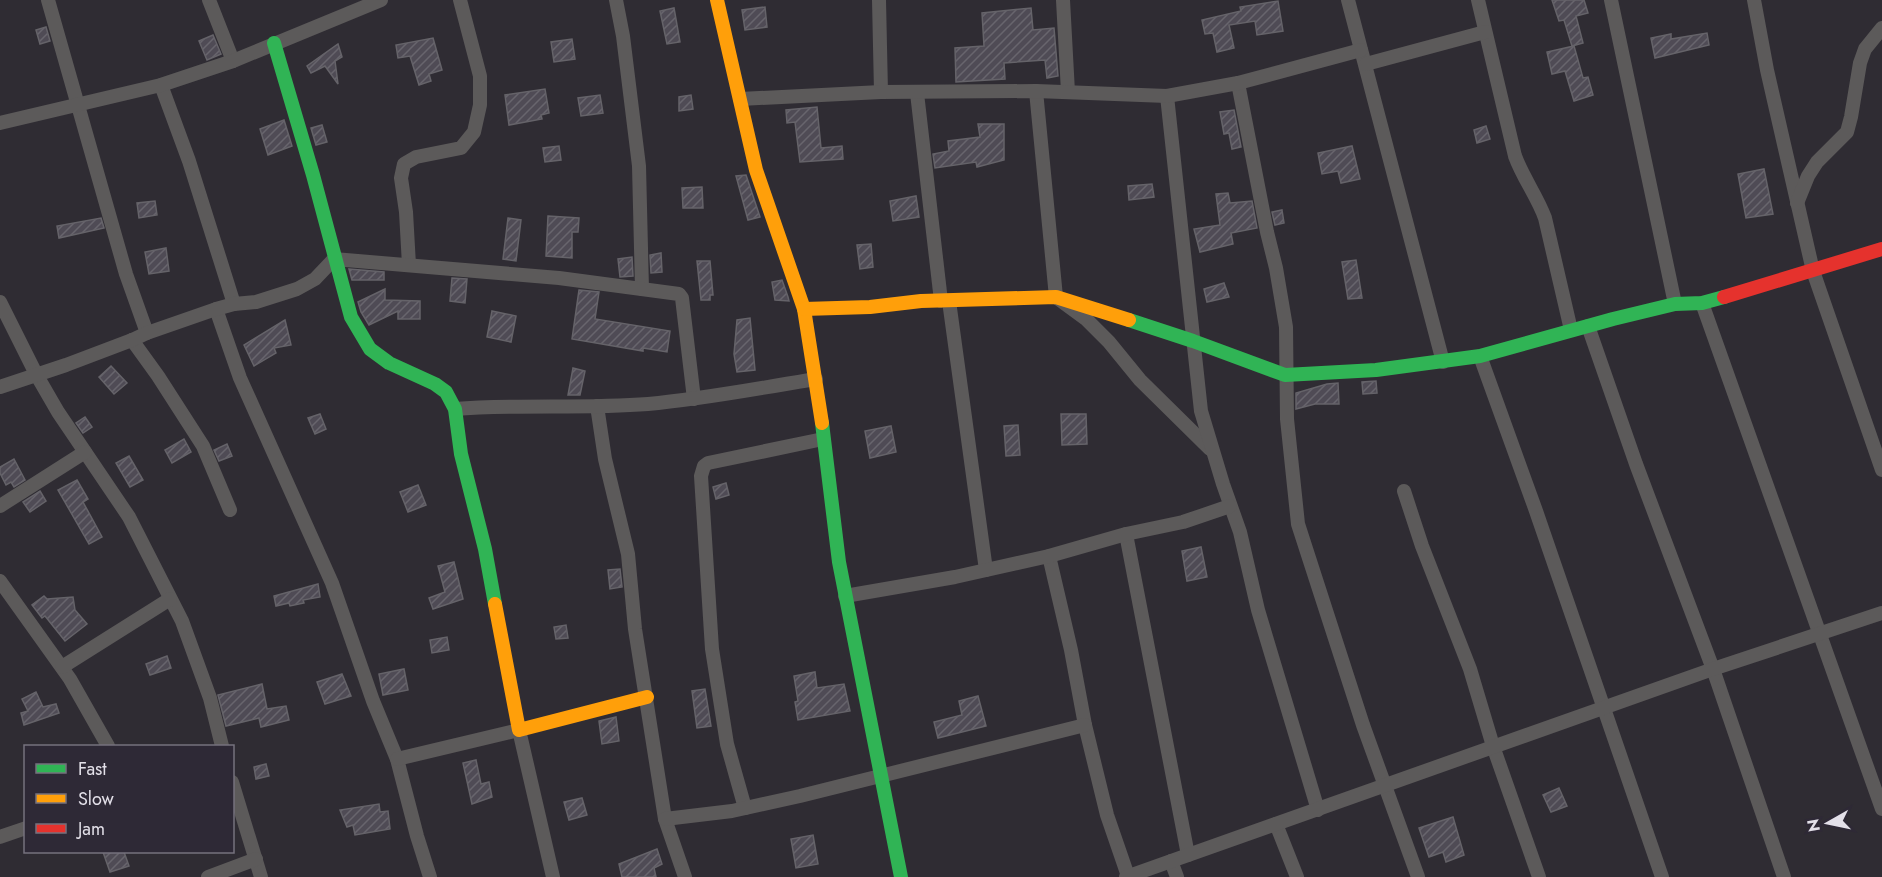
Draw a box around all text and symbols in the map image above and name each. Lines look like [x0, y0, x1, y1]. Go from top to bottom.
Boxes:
legend [24, 745, 234, 853]
text: Fast [78, 756, 107, 782]
text: Slow [78, 786, 115, 812]
north arrow [1798, 793, 1858, 853]
text: Jam [76, 816, 105, 842]
text: N [1801, 817, 1826, 833]

